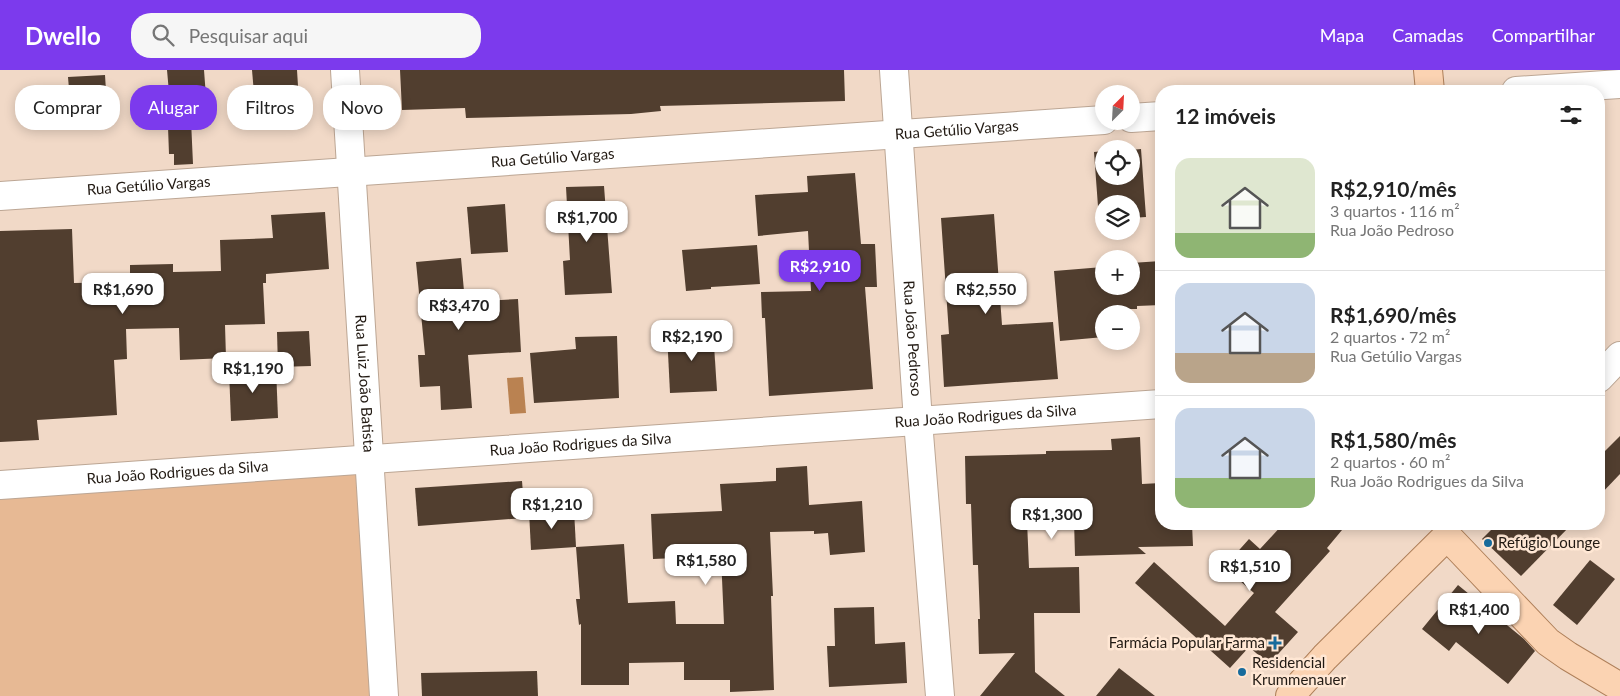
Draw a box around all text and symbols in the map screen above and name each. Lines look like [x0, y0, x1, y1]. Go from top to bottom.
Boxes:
search box [131, 13, 481, 58]
text: Dwello [25, 21, 101, 50]
icon: search [149, 21, 177, 49]
text: Pesquisar aqui [189, 24, 308, 47]
text: Mapa [1320, 24, 1364, 46]
text: Camadas [1392, 24, 1464, 46]
text: Compartilhar [1492, 24, 1595, 46]
chip: Comprar [15, 85, 120, 130]
chip: Alugar [130, 85, 217, 130]
chip: Filtros [227, 85, 313, 130]
chip: Novo [323, 85, 401, 130]
north arrow [1095, 85, 1140, 130]
map controls [1095, 85, 1140, 350]
icon: filters [1557, 101, 1585, 129]
text: 12 imóveis [1175, 103, 1276, 128]
street label: Rua Getúlio Vargas [894, 116, 1019, 142]
button: locate [1095, 140, 1140, 185]
street label: Rua Getúlio Vargas [490, 144, 615, 170]
street label: Rua Getúlio Vargas [86, 172, 211, 198]
text: R$2,910/mês [1330, 176, 1457, 201]
icon: home [1215, 178, 1275, 238]
button: layers [1095, 195, 1140, 240]
pin: R$1,700 [541, 200, 633, 243]
text: 3 quartos · 116 m² [1330, 201, 1460, 220]
text: R$1,700 [557, 207, 617, 226]
text: Rua João Pedroso [1330, 220, 1454, 239]
pin: R$2,910 [774, 250, 866, 292]
button: + [1095, 250, 1140, 295]
text: R$2,910 [790, 256, 850, 275]
pin: R$1,690 [77, 272, 169, 315]
pin: R$2,550 [940, 272, 1032, 315]
text: R$1,690 [93, 279, 153, 298]
text: R$2,550 [956, 279, 1016, 298]
street label: Rua João Pedroso [900, 280, 926, 397]
pin: R$3,470 [413, 288, 505, 331]
text: R$3,470 [429, 295, 489, 314]
text: R$1,690/mês [1330, 302, 1457, 327]
icon: home [1215, 303, 1275, 363]
button: − [1095, 305, 1140, 350]
street label: Rua Luiz João Batista [352, 314, 379, 453]
pin: R$2,190 [646, 320, 738, 362]
text: R$2,190 [662, 326, 722, 345]
text: 2 quartos · 72 m² [1330, 327, 1450, 346]
text: Rua Getúlio Vargas [1330, 346, 1462, 365]
pin: R$1,190 [207, 352, 299, 394]
text: R$1,190 [223, 358, 283, 377]
street label: Rua João Rodrigues da Silva [894, 400, 1077, 431]
text: R$1,580/mês [1330, 427, 1457, 452]
street label: Rua João Rodrigues da Silva [489, 428, 672, 459]
icon: home [1215, 428, 1275, 488]
text: 2 quartos · 60 m² [1330, 452, 1450, 471]
street label: Rua João Rodrigues da Silva [86, 456, 269, 487]
text: Rua João Rodrigues da Silva [1330, 471, 1524, 490]
pin: R$1,210 [506, 488, 598, 530]
text: R$1,210 [522, 494, 582, 513]
pin: R$1,300 [1006, 498, 1098, 540]
text: R$1,300 [1022, 504, 1082, 523]
place label: Refúgio Lounge [1498, 533, 1600, 551]
marker: Refúgio Lounge [1482, 537, 1494, 549]
pin: R$1,580 [660, 544, 752, 586]
text: R$1,580 [676, 550, 736, 569]
pin: R$1,510 [1204, 550, 1296, 592]
text: R$1,510 [1220, 556, 1280, 575]
pin: R$1,400 [1433, 592, 1525, 635]
text: R$1,400 [1449, 599, 1509, 618]
place label: Farmácia Popular Farma [1109, 633, 1265, 651]
marker: Farmácia Popular Farma [1269, 637, 1281, 649]
place label: Residencial Krummenauer [1252, 653, 1346, 688]
marker: Residencial Krummenauer [1236, 666, 1248, 678]

